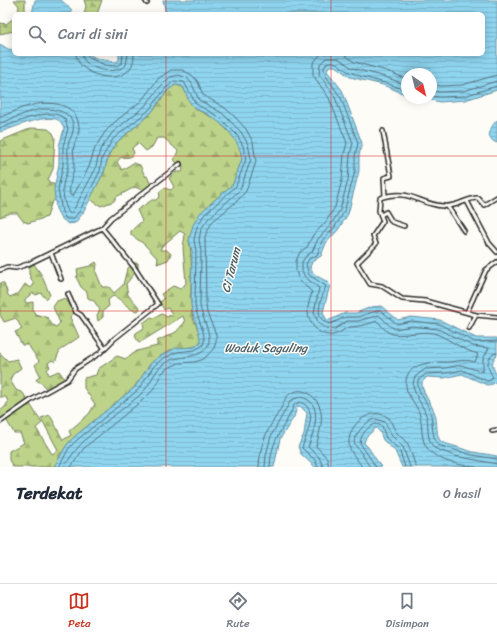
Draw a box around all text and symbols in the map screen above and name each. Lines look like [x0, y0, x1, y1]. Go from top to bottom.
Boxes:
search box [12, 12, 485, 56]
text: Cari di sini [58, 21, 128, 47]
icon: search [26, 23, 48, 45]
north arrow [401, 68, 437, 104]
water label: Ci Tarum [215, 244, 247, 295]
water label: Waduk Saguling [225, 337, 308, 359]
text: Terdekat [16, 478, 82, 508]
text: 0 hasil [443, 482, 481, 505]
tab: Peta [68, 590, 91, 633]
tab: Rute [227, 590, 250, 633]
tab: Disimpan [386, 590, 429, 633]

